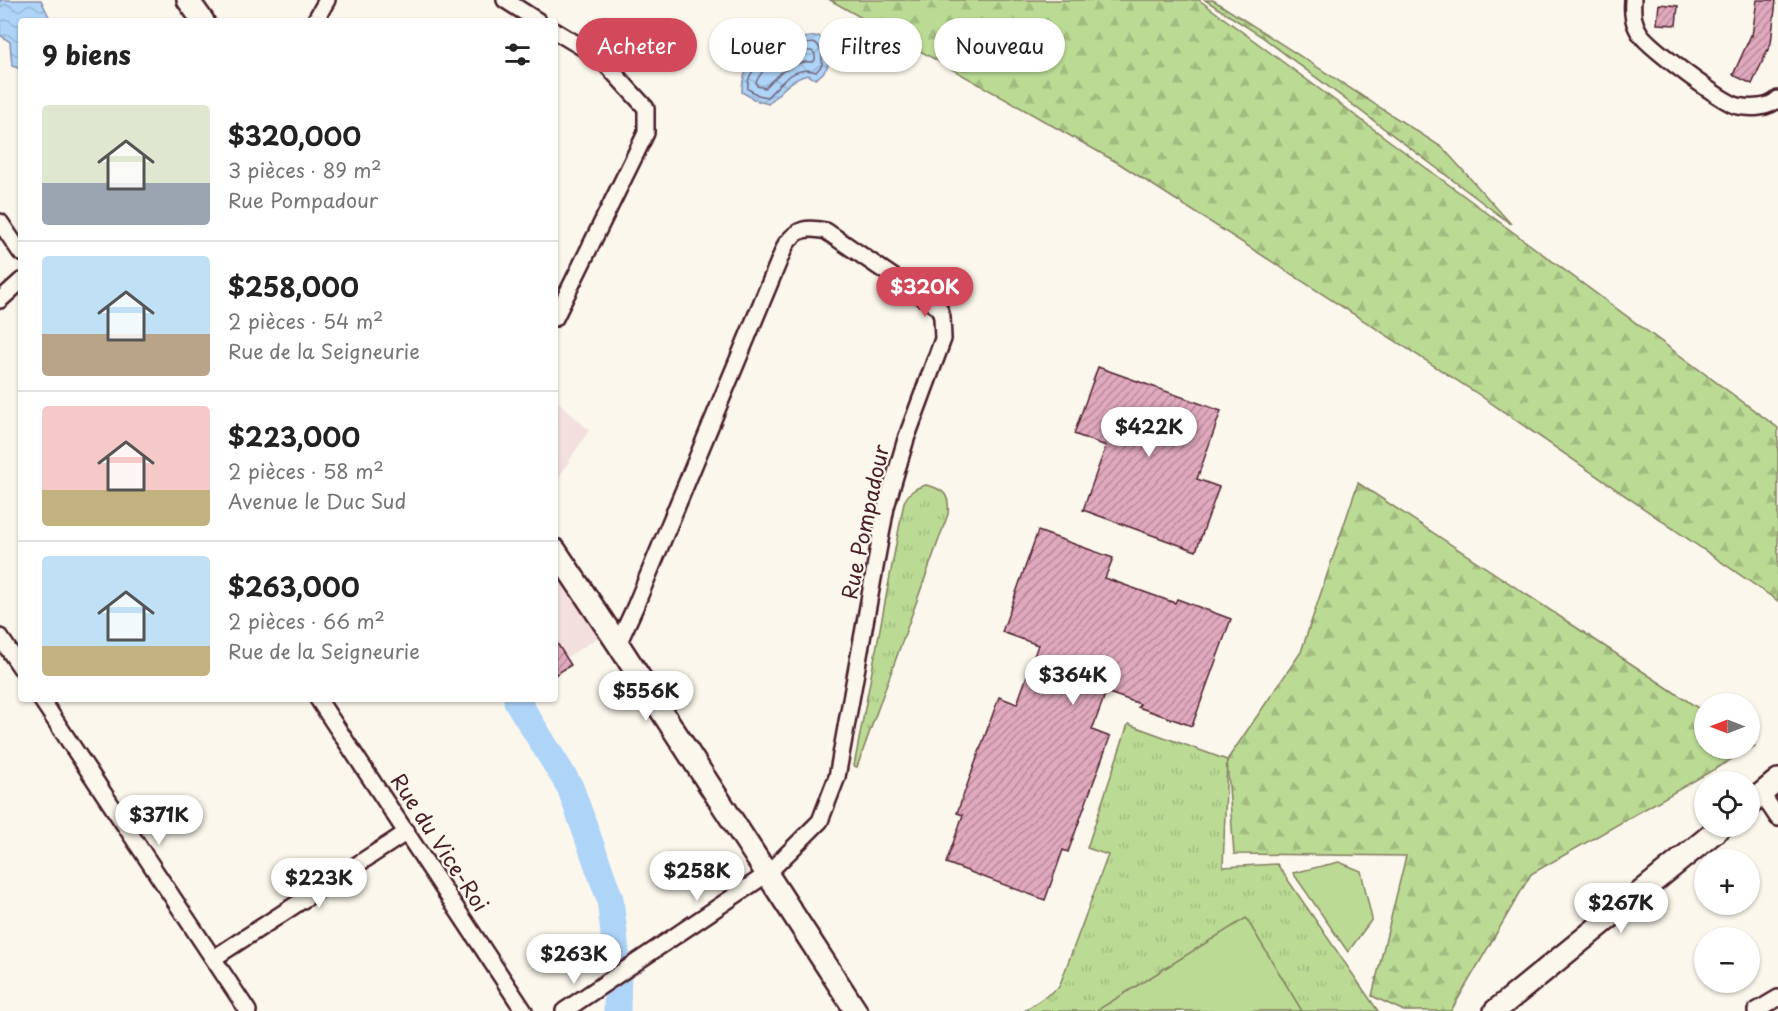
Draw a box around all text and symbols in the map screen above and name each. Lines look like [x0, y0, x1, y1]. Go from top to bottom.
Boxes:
chip: Acheter [576, 18, 697, 72]
chip: Louer [709, 18, 807, 72]
chip: Filtres [819, 18, 922, 72]
chip: Nouveau [934, 18, 1065, 72]
text: 9 biens [42, 35, 131, 74]
icon: filters [501, 38, 534, 71]
text: $320,000 [228, 116, 361, 155]
icon: home [90, 129, 162, 201]
text: 3 pièces · 89 m² [228, 155, 382, 185]
text: Rue Pompadour [228, 185, 378, 215]
text: $258,000 [228, 267, 359, 306]
pin: $320K [883, 267, 967, 318]
text: $320K [890, 271, 960, 301]
icon: home [90, 280, 162, 352]
text: 2 pièces · 54 m² [228, 306, 383, 336]
text: Rue de la Seigneurie [228, 336, 420, 366]
pin: $422K [1107, 407, 1191, 458]
text: $422K [1115, 411, 1183, 441]
text: $223,000 [228, 417, 360, 456]
icon: home [90, 430, 162, 502]
street label: Rue Pompadour [832, 441, 896, 602]
text: 2 pièces · 58 m² [228, 456, 384, 486]
text: Avenue le Duc Sud [228, 486, 406, 516]
text: $263,000 [228, 567, 360, 606]
icon: home [90, 580, 162, 652]
text: 2 pièces · 66 m² [228, 606, 385, 636]
text: Rue de la Seigneurie [228, 636, 420, 666]
pin: $364K [1031, 655, 1115, 706]
text: $364K [1039, 659, 1107, 689]
pin: $556K [604, 671, 688, 722]
text: $556K [613, 675, 679, 705]
north arrow [1694, 693, 1760, 759]
map controls [1694, 693, 1760, 993]
street label: Rue du Vice-Roi [384, 766, 497, 917]
button: locate [1694, 771, 1760, 837]
pin: $371K [117, 795, 201, 846]
text: $371K [129, 799, 189, 829]
button: + [1694, 849, 1760, 915]
pin: $258K [655, 851, 739, 902]
text: $258K [663, 855, 731, 885]
pin: $223K [277, 858, 361, 909]
text: $223K [285, 862, 353, 892]
pin: $267K [1579, 883, 1663, 934]
text: $267K [1588, 887, 1654, 917]
button: − [1694, 927, 1760, 993]
pin: $263K [532, 934, 616, 985]
text: $263K [540, 938, 608, 968]

